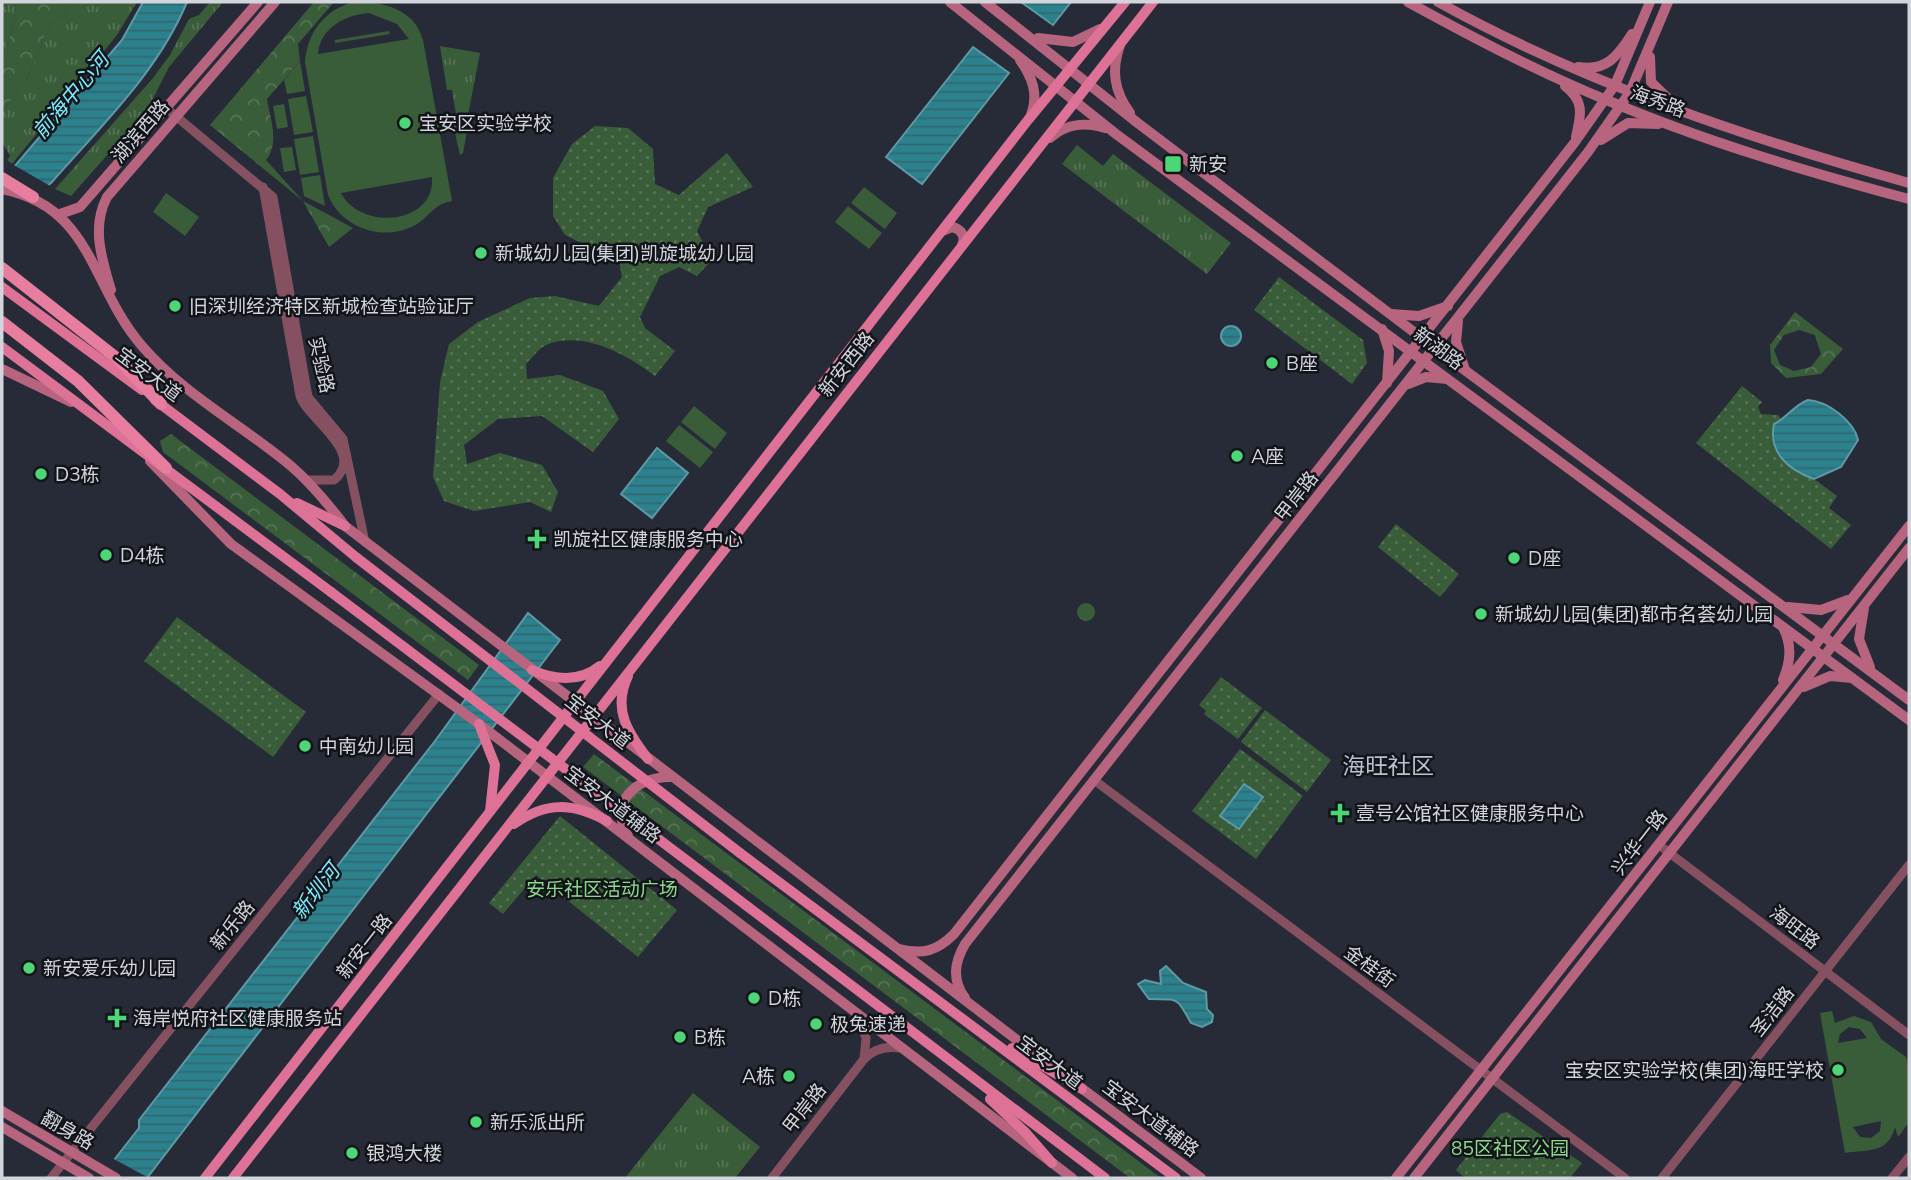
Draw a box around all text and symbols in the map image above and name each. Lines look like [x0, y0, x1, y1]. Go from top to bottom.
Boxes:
water label: 前海中心河 [26, 43, 116, 144]
street label: 海秀路 [1627, 80, 1689, 122]
street label: 湖滨西路 [106, 94, 174, 168]
place label: 宝安区实验学校 [419, 111, 552, 135]
marker: 宝安区实验学校 [397, 115, 413, 131]
place label: 新安 [1189, 152, 1227, 176]
marker: 新安 [1163, 154, 1183, 174]
place label: 新城幼儿园(集团)凯旋城幼儿园 [495, 241, 754, 265]
marker: 新城幼儿园(集团)凯旋城幼儿园 [473, 245, 489, 261]
place label: 旧深圳经济特区新城检查站验证厅 [189, 294, 474, 318]
marker: 旧深圳经济特区新城检查站验证厅 [167, 298, 183, 314]
street label: 新湖路 [1409, 321, 1469, 375]
street label: 新安西路 [813, 327, 879, 401]
street label: 实验路 [304, 335, 340, 395]
street label: 宝安大道 [111, 342, 187, 406]
place label: B座 [1286, 351, 1318, 375]
marker: B座 [1264, 355, 1280, 371]
place label: A座 [1251, 444, 1284, 468]
marker: A座 [1229, 448, 1245, 464]
place label: D3栋 [55, 462, 100, 486]
marker: D3栋 [33, 466, 49, 482]
street label: 甲岸路 [1269, 466, 1323, 526]
place label: 凯旋社区健康服务中心 [553, 527, 743, 551]
marker: 凯旋社区健康服务中心 [527, 529, 547, 549]
place label: D4栋 [120, 543, 165, 567]
place label: D座 [1528, 546, 1561, 570]
marker: D4栋 [98, 547, 114, 563]
marker: D座 [1506, 550, 1522, 566]
place label: 新城幼儿园(集团)都市名荟幼儿园 [1495, 602, 1773, 626]
marker: 新城幼儿园(集团)都市名荟幼儿园 [1473, 606, 1489, 622]
street label: 宝安大道 [561, 688, 635, 754]
place label: 中南幼儿园 [319, 734, 414, 758]
marker: 中南幼儿园 [297, 738, 313, 754]
district label: 海旺社区 [1342, 751, 1434, 780]
street label: 宝安大道辅路 [560, 760, 666, 848]
place label: 壹号公馆社区健康服务中心 [1356, 801, 1584, 825]
marker: 壹号公馆社区健康服务中心 [1330, 803, 1350, 823]
street label: 兴华一路 [1606, 805, 1672, 879]
water label: 新圳河 [285, 855, 347, 924]
park label: 安乐社区活动广场 [526, 877, 678, 901]
street label: 新乐路 [205, 895, 259, 955]
street label: 海旺路 [1765, 900, 1825, 954]
street label: 新安一路 [331, 909, 397, 983]
street label: 金桂街 [1340, 940, 1400, 992]
place label: 新安爱乐幼儿园 [43, 956, 176, 980]
marker: 新安爱乐幼儿园 [21, 960, 37, 976]
street label: 圣洁路 [1745, 981, 1799, 1041]
place label: D栋 [768, 986, 801, 1010]
marker: D栋 [746, 990, 762, 1006]
place label: 海岸悦府社区健康服务站 [133, 1006, 342, 1030]
marker: 海岸悦府社区健康服务站 [107, 1008, 127, 1028]
place label: 极兔速递 [830, 1012, 906, 1036]
marker: 极兔速递 [808, 1016, 824, 1032]
place label: B栋 [694, 1025, 726, 1049]
marker: B栋 [672, 1029, 688, 1045]
street label: 宝安大道 [1012, 1030, 1088, 1094]
place label: 宝安区实验学校(集团)海旺学校 [1565, 1058, 1824, 1082]
marker: 宝安区实验学校(集团)海旺学校 [1830, 1062, 1846, 1078]
place label: A栋 [742, 1064, 775, 1088]
marker: A栋 [781, 1068, 797, 1084]
street label: 宝安大道辅路 [1098, 1074, 1204, 1162]
street label: 甲岸路 [777, 1078, 831, 1138]
street label: 翻身路 [37, 1105, 99, 1155]
place label: 新乐派出所 [490, 1110, 585, 1134]
marker: 新乐派出所 [468, 1114, 484, 1130]
park label: 85区社区公园 [1451, 1136, 1569, 1160]
place label: 银鸿大楼 [366, 1141, 442, 1165]
marker: 银鸿大楼 [344, 1145, 360, 1161]

